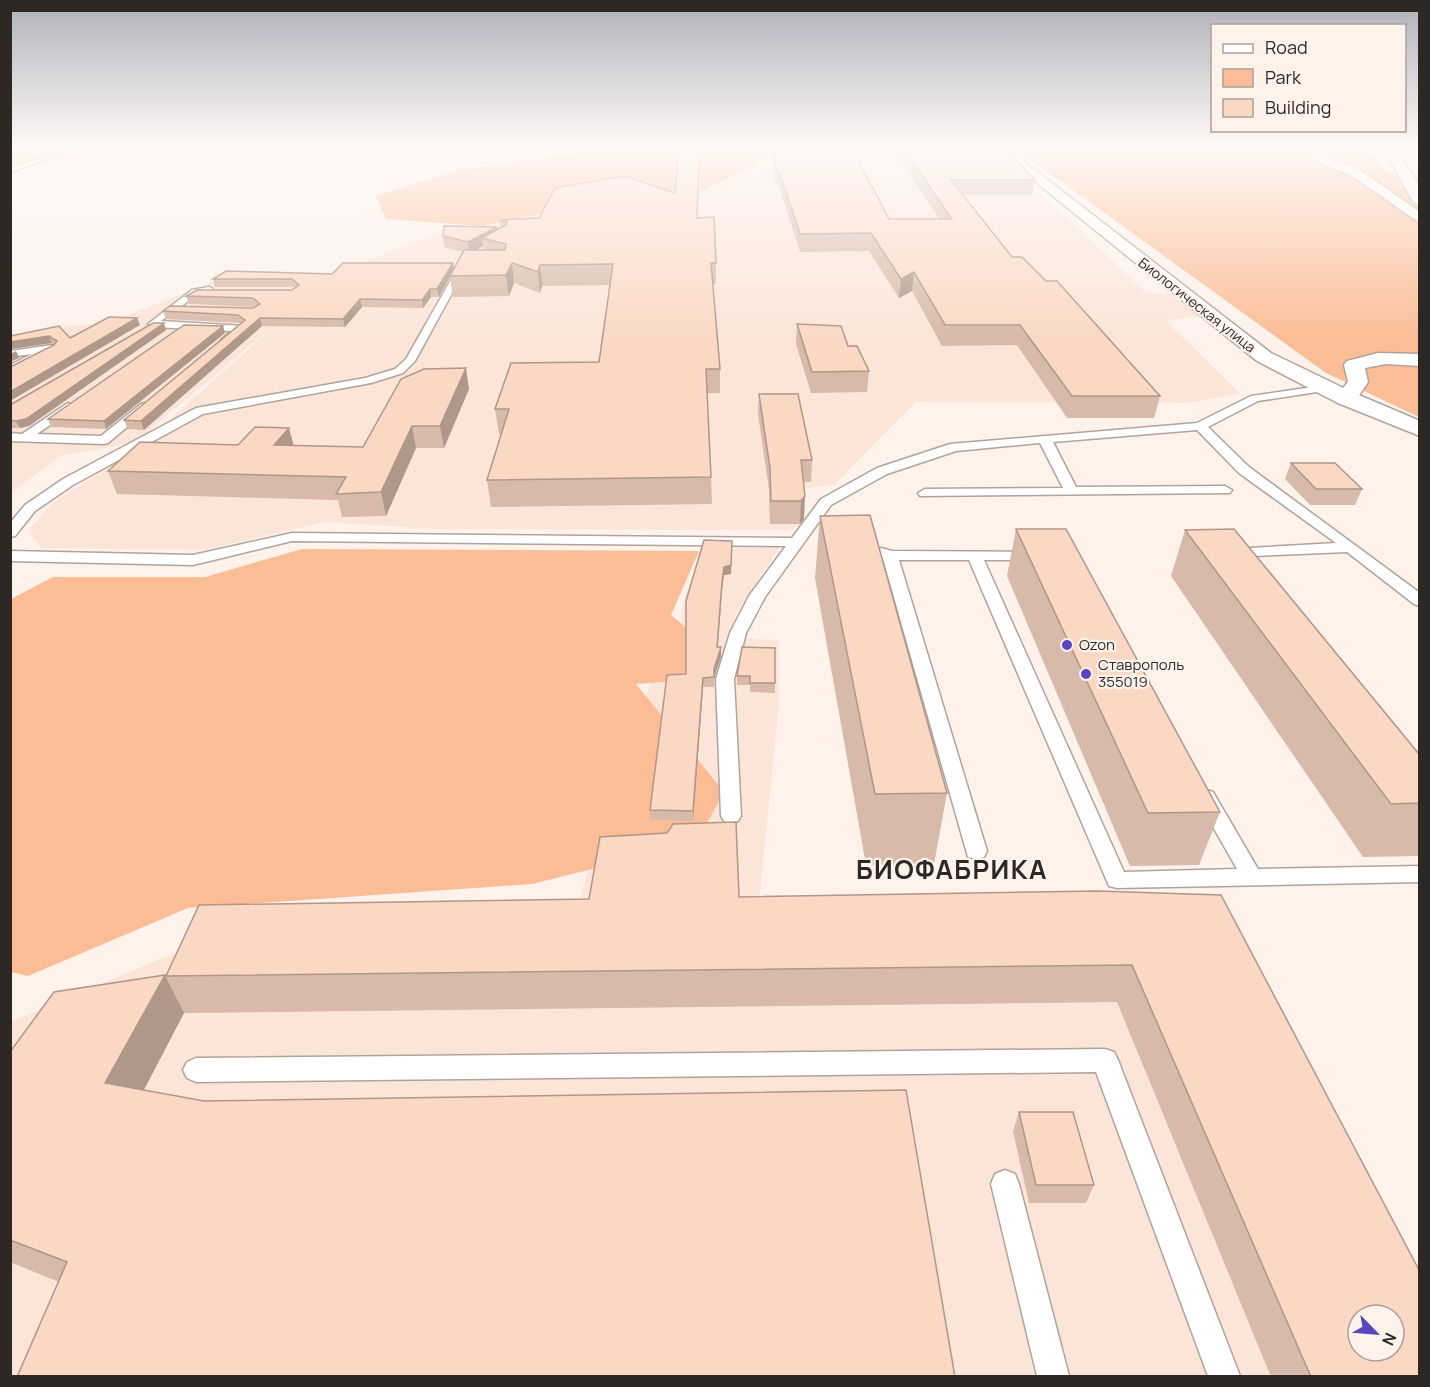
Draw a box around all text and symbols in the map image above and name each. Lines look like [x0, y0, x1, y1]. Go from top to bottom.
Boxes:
legend [1211, 24, 1406, 132]
text: Road [1265, 35, 1308, 59]
text: Park [1265, 65, 1302, 89]
text: Building [1265, 95, 1331, 119]
street label: Биологическая улица [1135, 253, 1260, 356]
place label: Ozon [1079, 634, 1115, 655]
marker: Ozon [1060, 638, 1074, 652]
place label: Ставрополь 355019 [1098, 654, 1184, 692]
marker: Ставрополь 355019 [1079, 667, 1093, 681]
district label: БИОФАБРИКА [856, 851, 1048, 887]
north arrow [1346, 1303, 1406, 1363]
text: N [1377, 1329, 1402, 1349]

